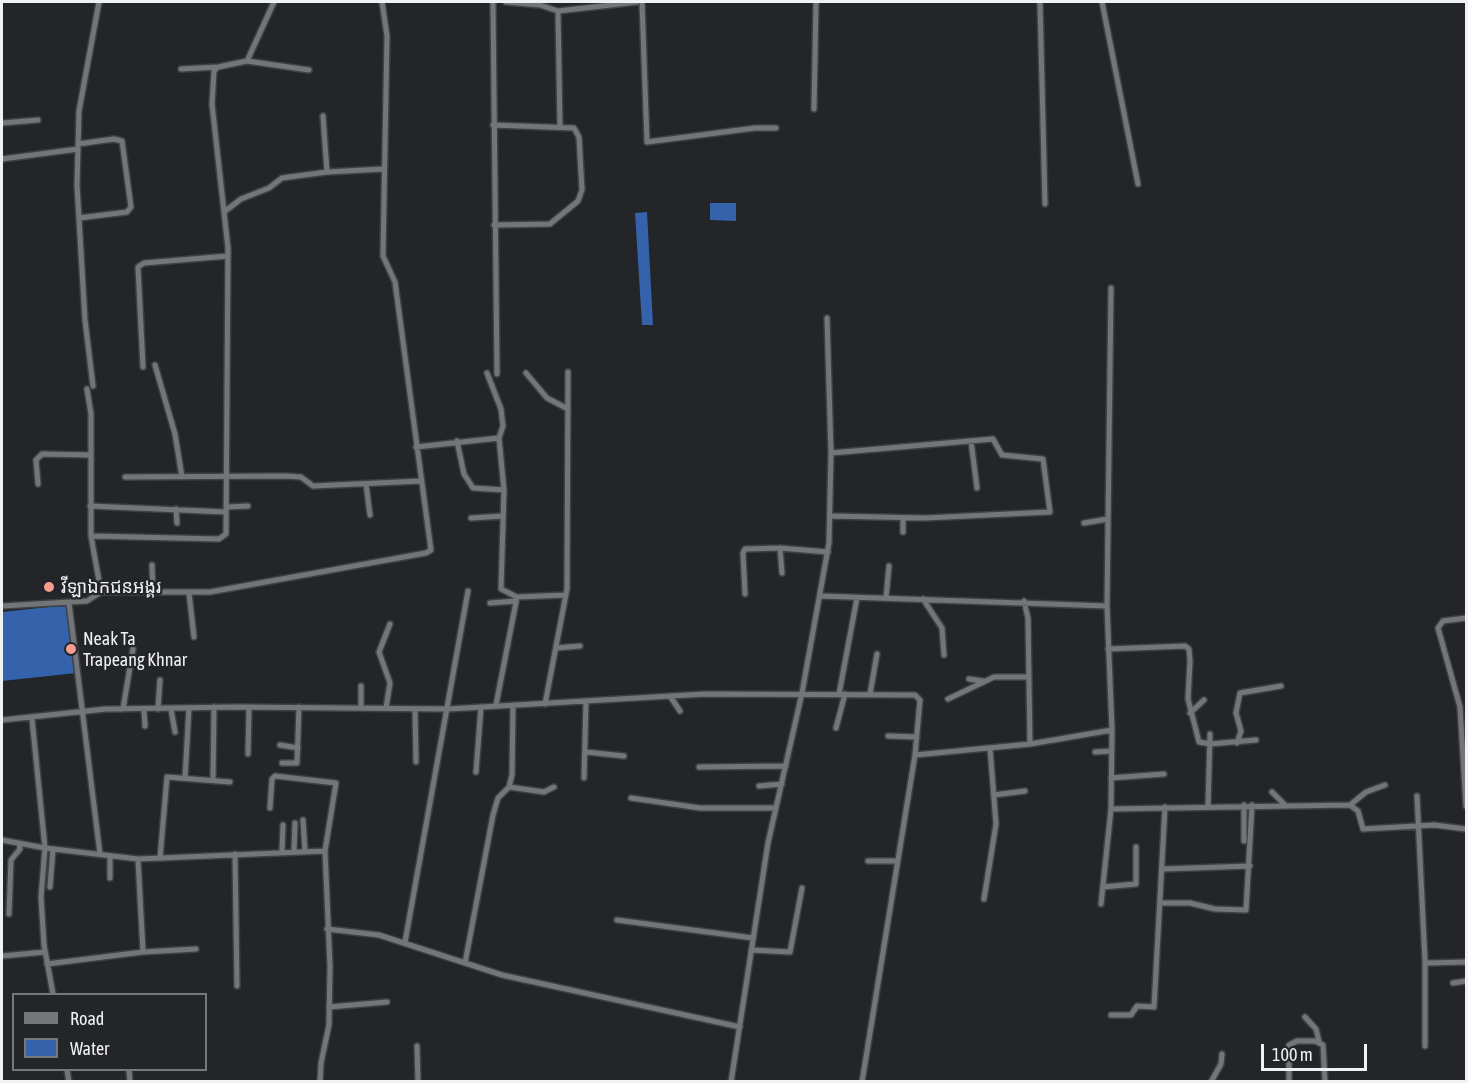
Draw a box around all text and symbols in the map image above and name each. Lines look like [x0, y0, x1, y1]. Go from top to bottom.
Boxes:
place label: វីឡាឯកជនអង្គរ [61, 576, 161, 598]
marker: វីឡាឯកជនអង្គរ [42, 580, 56, 594]
place label: Neak Ta Trapeang Khnar [83, 628, 187, 670]
marker: Neak Ta Trapeang Khnar [64, 642, 78, 656]
legend [12, 993, 207, 1071]
text: Road [70, 1008, 104, 1029]
scale bar [1264, 1032, 1370, 1070]
text: Water [70, 1038, 109, 1059]
text: 100 m [1272, 1044, 1313, 1065]

